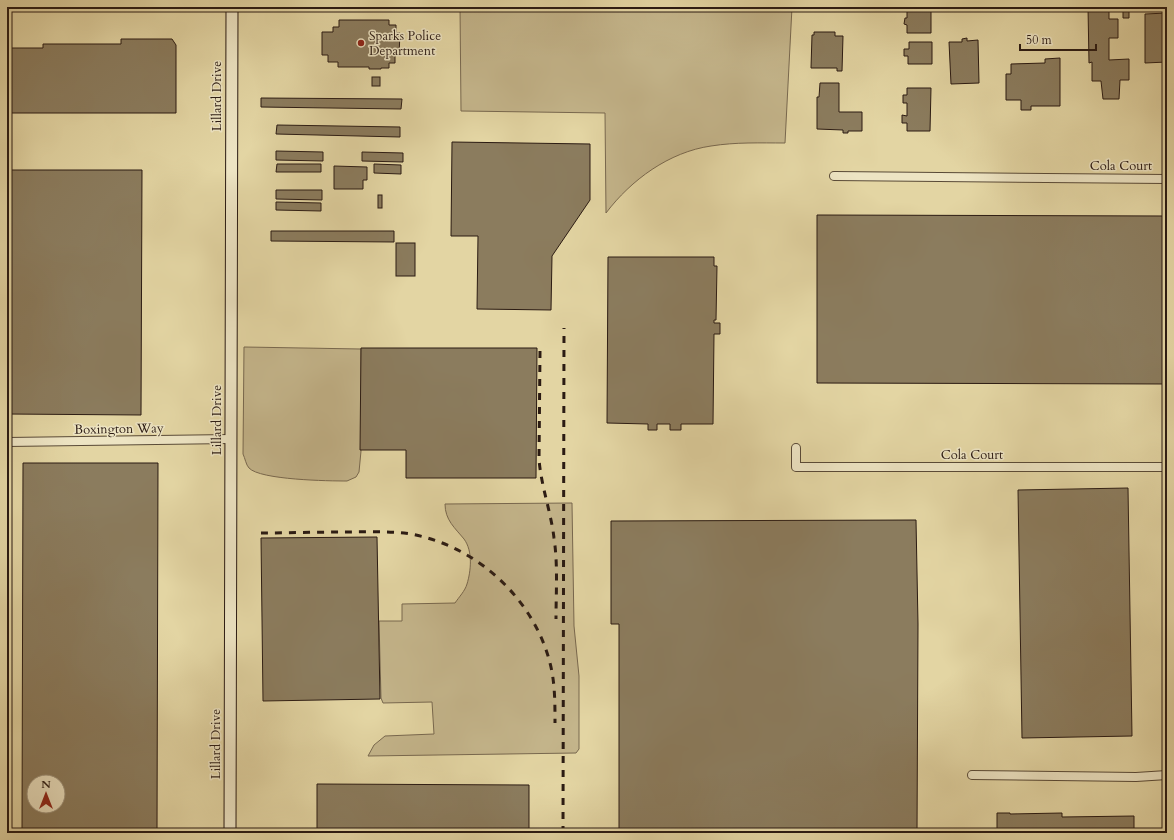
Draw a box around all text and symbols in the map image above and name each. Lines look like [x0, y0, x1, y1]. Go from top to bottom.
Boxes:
scale bar [1020, 26, 1096, 52]
place label: Sparks Police Department [369, 27, 441, 60]
text: 50 m [1026, 32, 1053, 48]
marker: Sparks Police Department [356, 38, 366, 48]
street label: Lillard Drive [208, 61, 226, 131]
street label: Cola Court [1090, 157, 1152, 175]
street label: Lillard Drive [208, 385, 226, 455]
street label: Boxington Way [74, 419, 164, 439]
street label: Cola Court [941, 446, 1003, 464]
street label: Lillard Drive [207, 709, 225, 779]
north arrow [26, 774, 66, 814]
text: N [41, 777, 51, 792]

